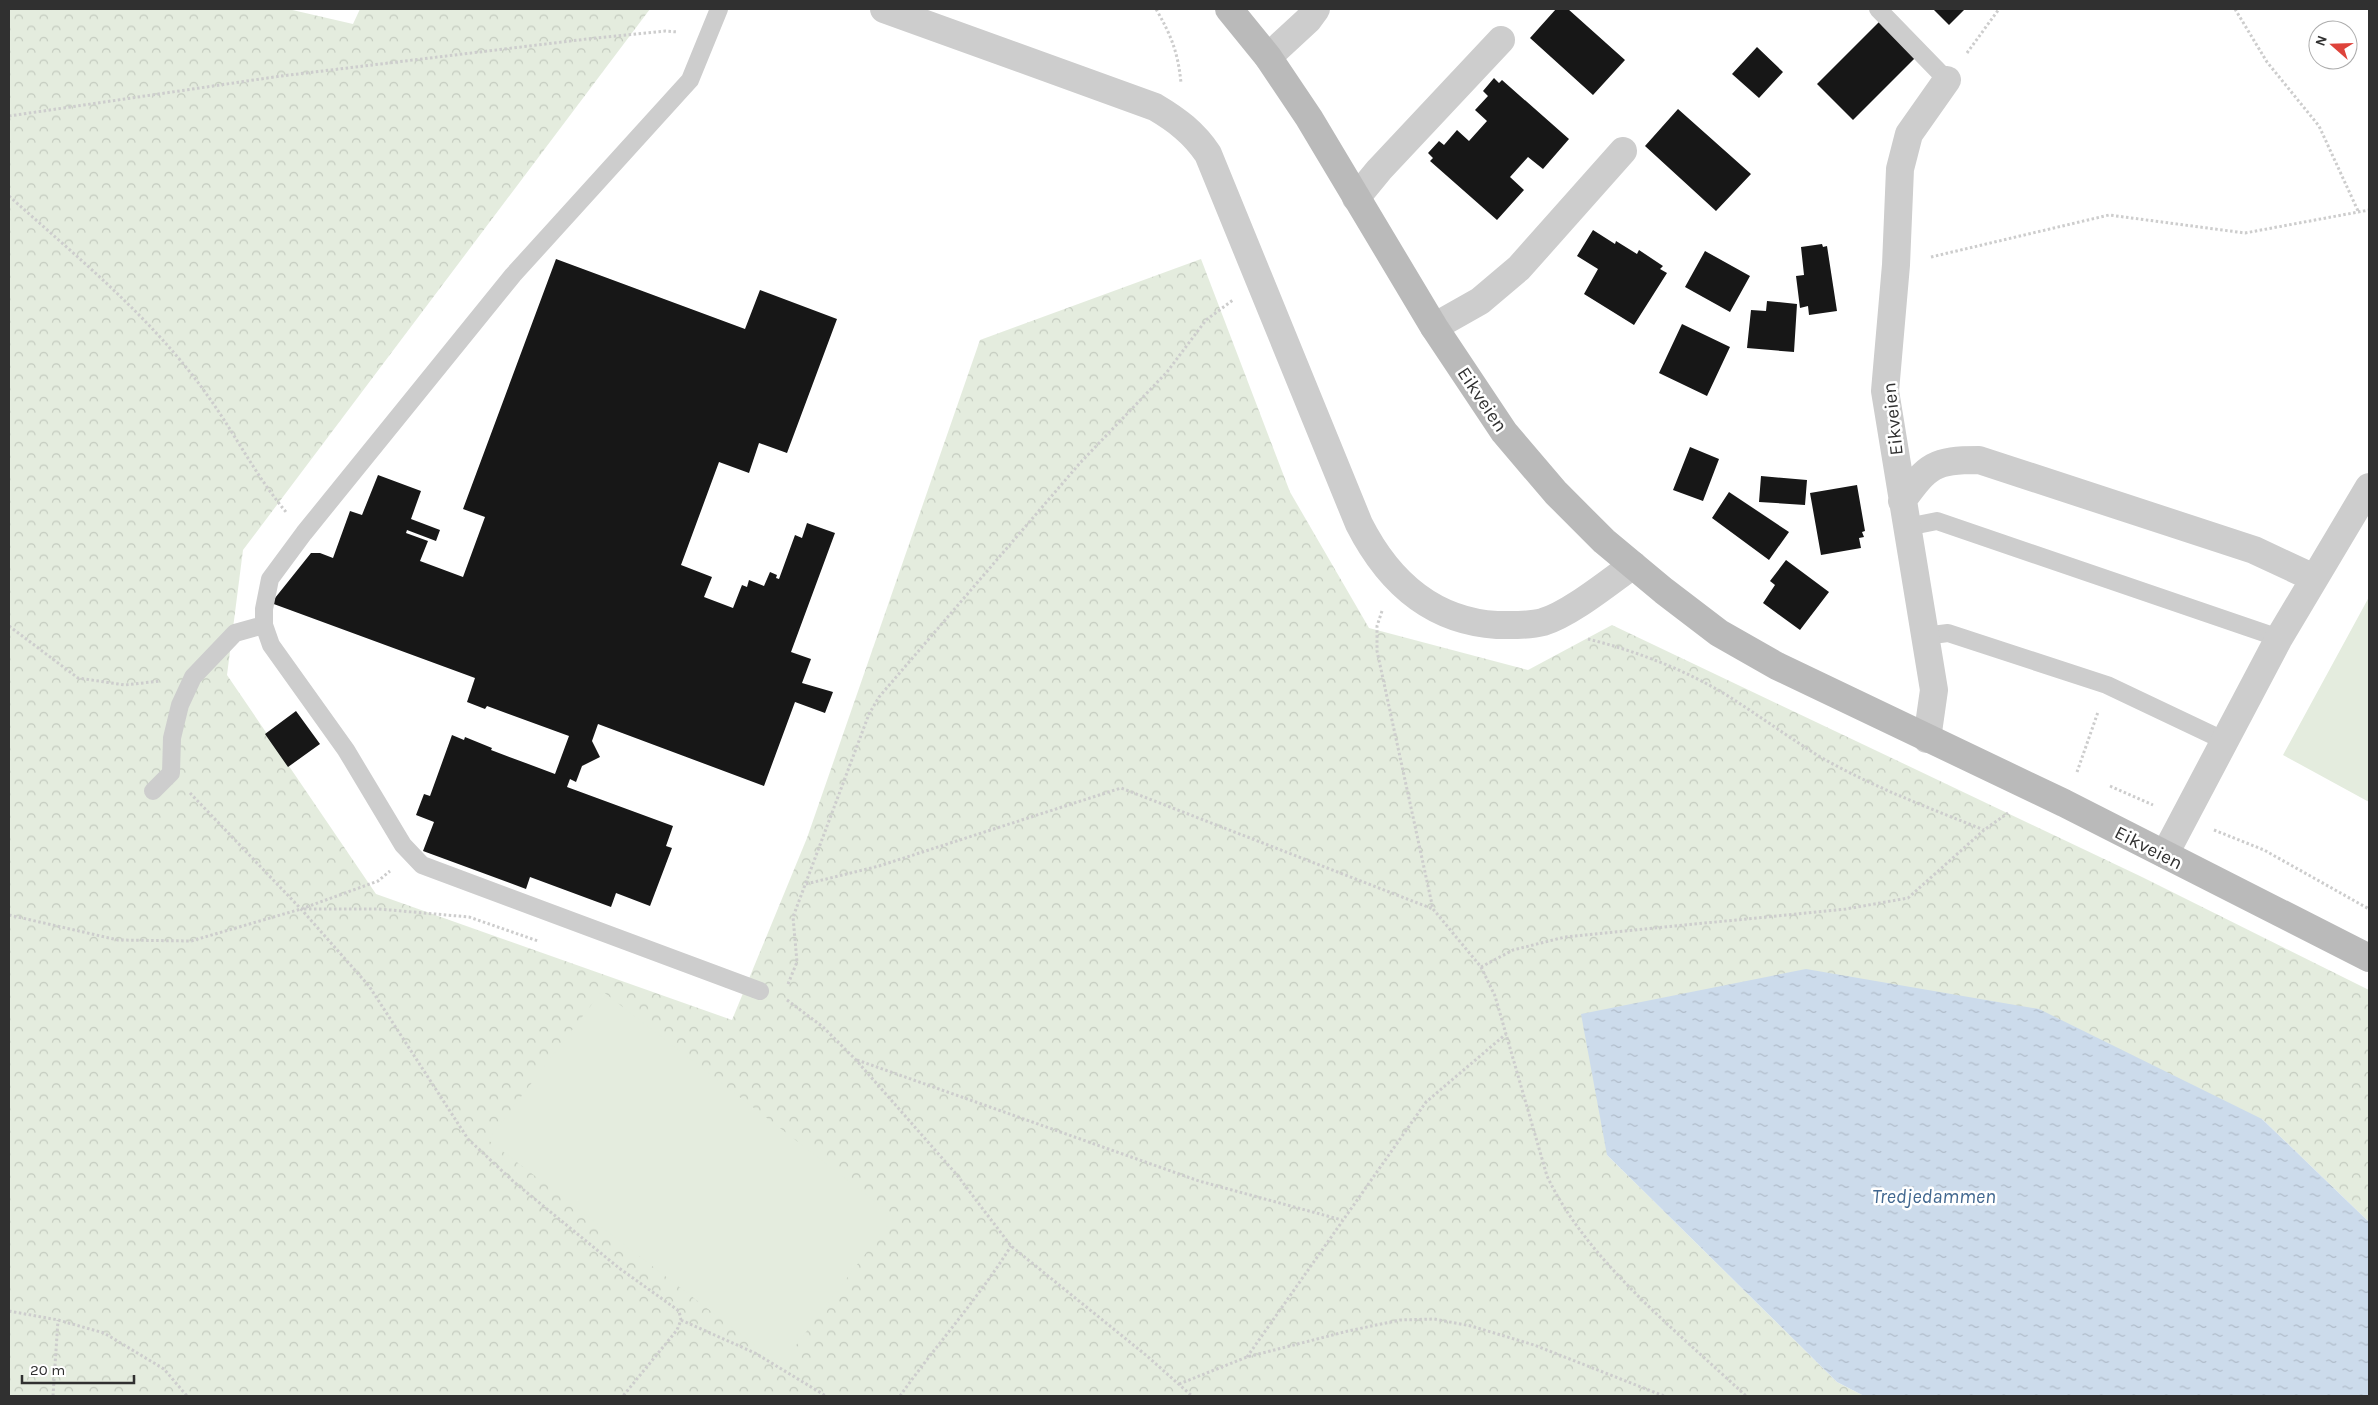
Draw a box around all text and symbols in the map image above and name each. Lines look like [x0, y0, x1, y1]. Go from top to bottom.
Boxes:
north arrow [2308, 20, 2358, 70]
text: N [2312, 33, 2331, 48]
street label: Eikveien [1453, 363, 1512, 436]
street label: Eikveien [1878, 381, 1908, 456]
street label: Eikveien [2111, 821, 2186, 874]
water label: Tredjedammen [1872, 1185, 1996, 1208]
scale bar [22, 1352, 135, 1384]
text: 20 m [30, 1361, 65, 1379]

